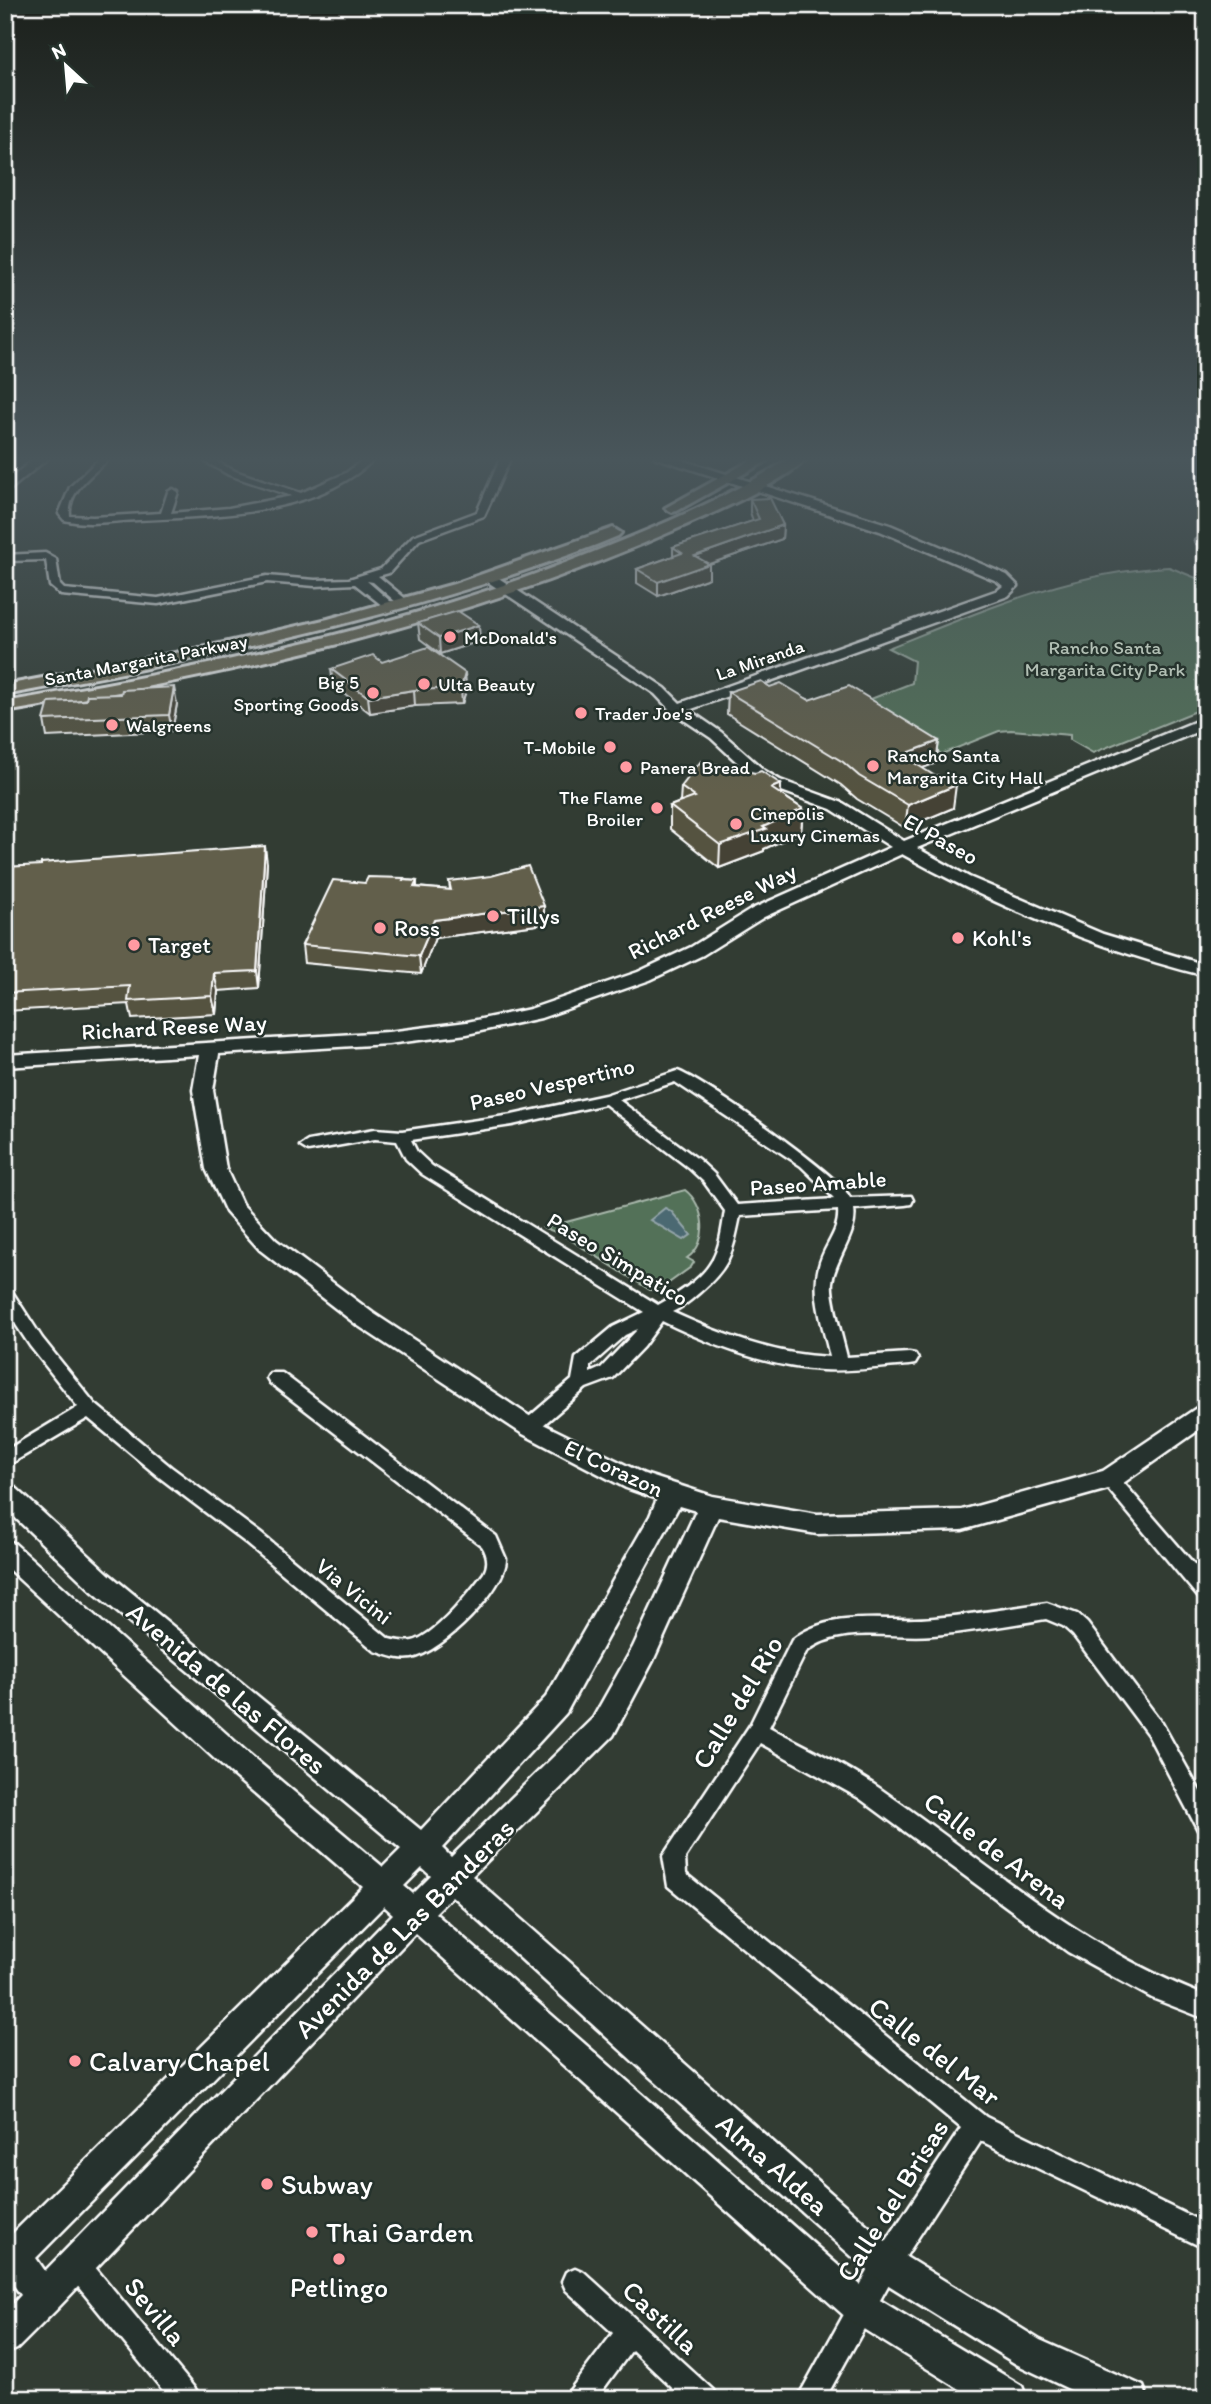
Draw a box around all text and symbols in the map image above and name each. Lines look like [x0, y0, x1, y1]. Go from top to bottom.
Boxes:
north arrow [32, 32, 102, 102]
text: N [48, 38, 70, 64]
place label: McDonald's [464, 626, 557, 649]
street label: Santa Margarita Parkway [43, 629, 250, 691]
marker: McDonald's [442, 629, 458, 645]
street label: La Miranda [713, 634, 807, 686]
park label: Rancho Santa Margarita City Park [1025, 636, 1186, 681]
place label: Big 5 Sporting Goods [233, 671, 359, 716]
place label: Ulta Beauty [438, 673, 535, 696]
marker: Ulta Beauty [416, 676, 432, 692]
marker: Big 5 Sporting Goods [365, 685, 381, 701]
place label: Trader Joe's [595, 702, 693, 725]
marker: Trader Joe's [573, 705, 589, 721]
place label: Walgreens [126, 714, 211, 737]
marker: Walgreens [104, 717, 120, 733]
place label: T-Mobile [523, 736, 596, 759]
marker: T-Mobile [602, 739, 618, 755]
place label: Rancho Santa Margarita City Hall [887, 744, 1044, 789]
place label: Panera Bread [640, 756, 750, 779]
marker: Rancho Santa Margarita City Hall [865, 758, 881, 774]
marker: Panera Bread [618, 759, 634, 775]
place label: The Flame Broiler [559, 786, 643, 831]
marker: The Flame Broiler [649, 800, 665, 816]
place label: Cinepolis Luxury Cinemas [750, 802, 880, 847]
street label: El Paseo [899, 807, 983, 871]
marker: Cinepolis Luxury Cinemas [728, 816, 744, 832]
street label: Richard Reese Way [623, 856, 801, 966]
place label: Tillys [507, 902, 560, 930]
marker: Tillys [485, 908, 501, 924]
place label: Ross [394, 914, 440, 942]
marker: Ross [372, 920, 388, 936]
place label: Kohl's [972, 924, 1032, 952]
marker: Kohl's [950, 930, 966, 946]
place label: Target [148, 931, 211, 959]
marker: Target [126, 937, 142, 953]
street label: Richard Reese Way [81, 1008, 267, 1046]
street label: Paseo Vespertino [467, 1051, 637, 1117]
street label: Paseo Amable [749, 1164, 887, 1202]
street label: Paseo Simpatico [542, 1206, 694, 1312]
street label: El Corazon [560, 1433, 668, 1503]
street label: Via Vicini [310, 1552, 398, 1630]
street label: Avenida de las Flores [120, 1594, 334, 1782]
street label: Calle del Rio [684, 1629, 790, 1775]
street label: Calle de Arena [917, 1784, 1077, 1916]
street label: Avenida de Las Banderas [287, 1811, 521, 2045]
street label: Calle del Mar [862, 1989, 1008, 2113]
place label: Calvary Chapel [89, 2044, 270, 2078]
marker: Calvary Chapel [67, 2053, 83, 2069]
street label: Alma Aldea [710, 2106, 837, 2223]
street label: Calle del Brisas [828, 2112, 956, 2288]
place label: Subway [281, 2167, 373, 2201]
marker: Subway [259, 2176, 275, 2192]
place label: Thai Garden [326, 2215, 474, 2249]
marker: Thai Garden [304, 2224, 320, 2240]
marker: Petlingo [331, 2251, 347, 2267]
street label: Sevilla [117, 2270, 195, 2353]
place label: Petlingo [290, 2270, 388, 2304]
street label: Castilla [615, 2273, 707, 2361]

